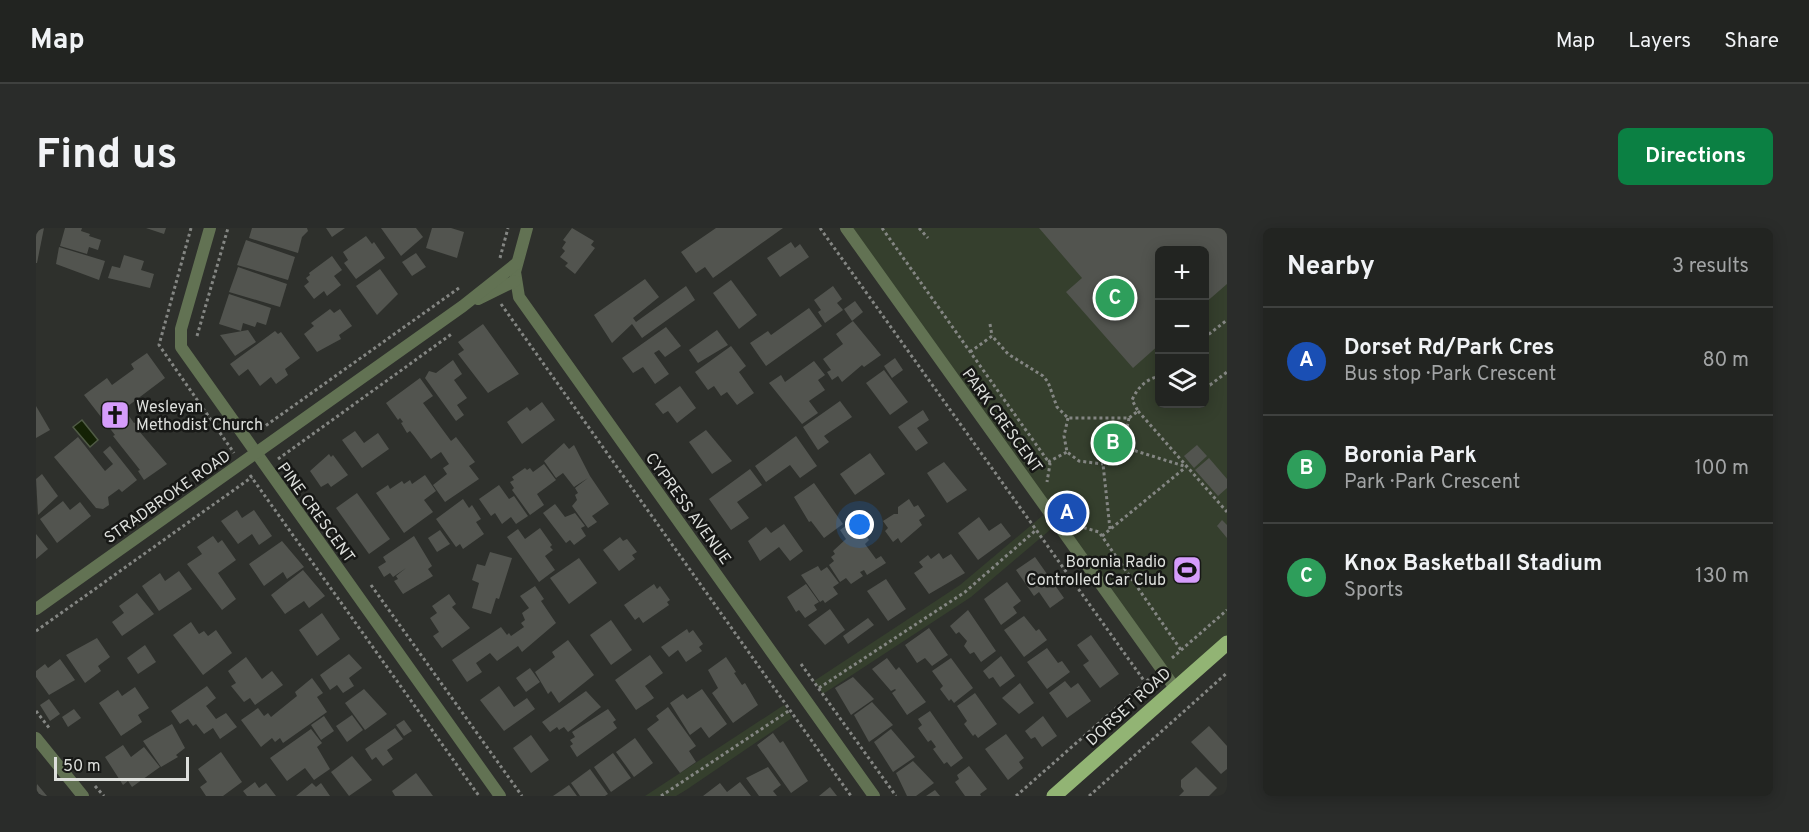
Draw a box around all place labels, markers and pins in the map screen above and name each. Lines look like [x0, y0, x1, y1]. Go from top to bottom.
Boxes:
pin: C [1096, 276, 1134, 320]
place label: Wesleyan Methodist Church [136, 398, 263, 436]
church icon: Wesleyan Methodist Church [99, 399, 131, 431]
pin: B [1094, 420, 1132, 466]
pin: A [1048, 490, 1086, 536]
place label: Boronia Radio Controlled Car Club [1026, 553, 1166, 591]
sports icon: Boronia Radio Controlled Car Club [1171, 554, 1203, 586]

